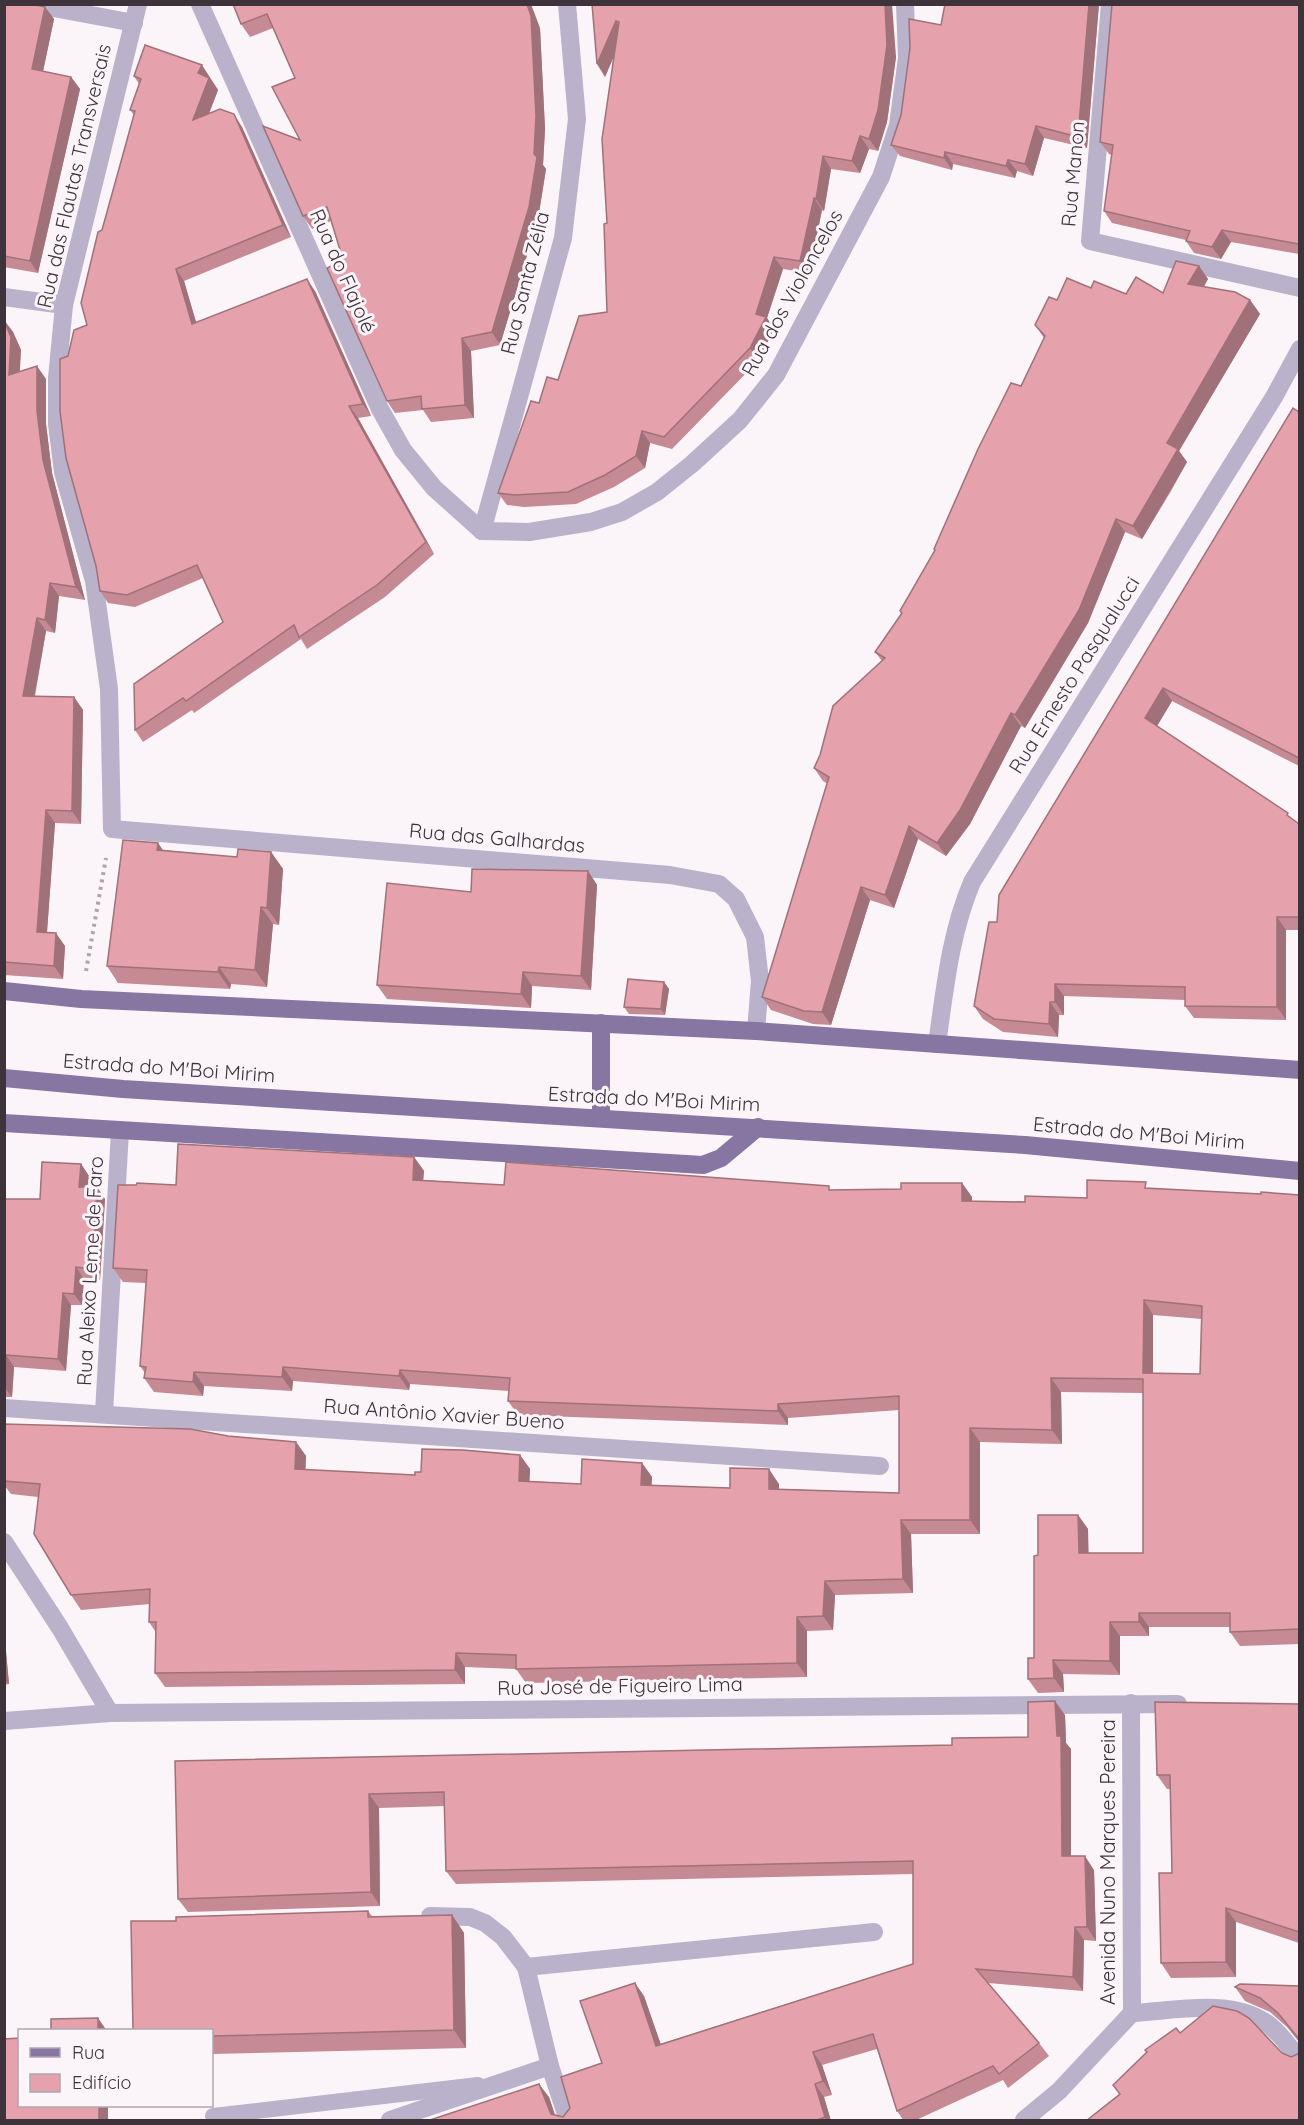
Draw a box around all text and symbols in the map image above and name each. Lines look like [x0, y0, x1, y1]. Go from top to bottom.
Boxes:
street label: Rua das Flautas Transversais [31, 41, 116, 310]
street label: Rua Manon [1055, 120, 1090, 228]
street label: Rua do Flajolé [305, 205, 382, 337]
street label: Rua dos Violoncelos [735, 205, 848, 380]
street label: Rua Santa Zélia [495, 209, 554, 357]
street label: Rua Ernesto Pasqualucci [1003, 572, 1144, 778]
street label: Rua das Galhardas [408, 817, 586, 858]
street label: Estrada do M'Boi Mirim [62, 1048, 276, 1087]
street label: Estrada do M'Boi Mirim [547, 1080, 761, 1117]
street label: Estrada do M'Boi Mirim [1032, 1111, 1246, 1154]
street label: Rua Aleixo Leme de Faro [71, 1155, 108, 1387]
street label: Rua Antônio Xavier Bueno [323, 1393, 565, 1434]
street label: Rua José de Figueiro Lima [497, 1671, 743, 1700]
street label: Avenida Nuno Marques Pereira [1095, 1719, 1120, 2005]
legend [18, 2029, 213, 2107]
text: Rua [72, 2041, 105, 2064]
text: Edifício [72, 2071, 131, 2094]

